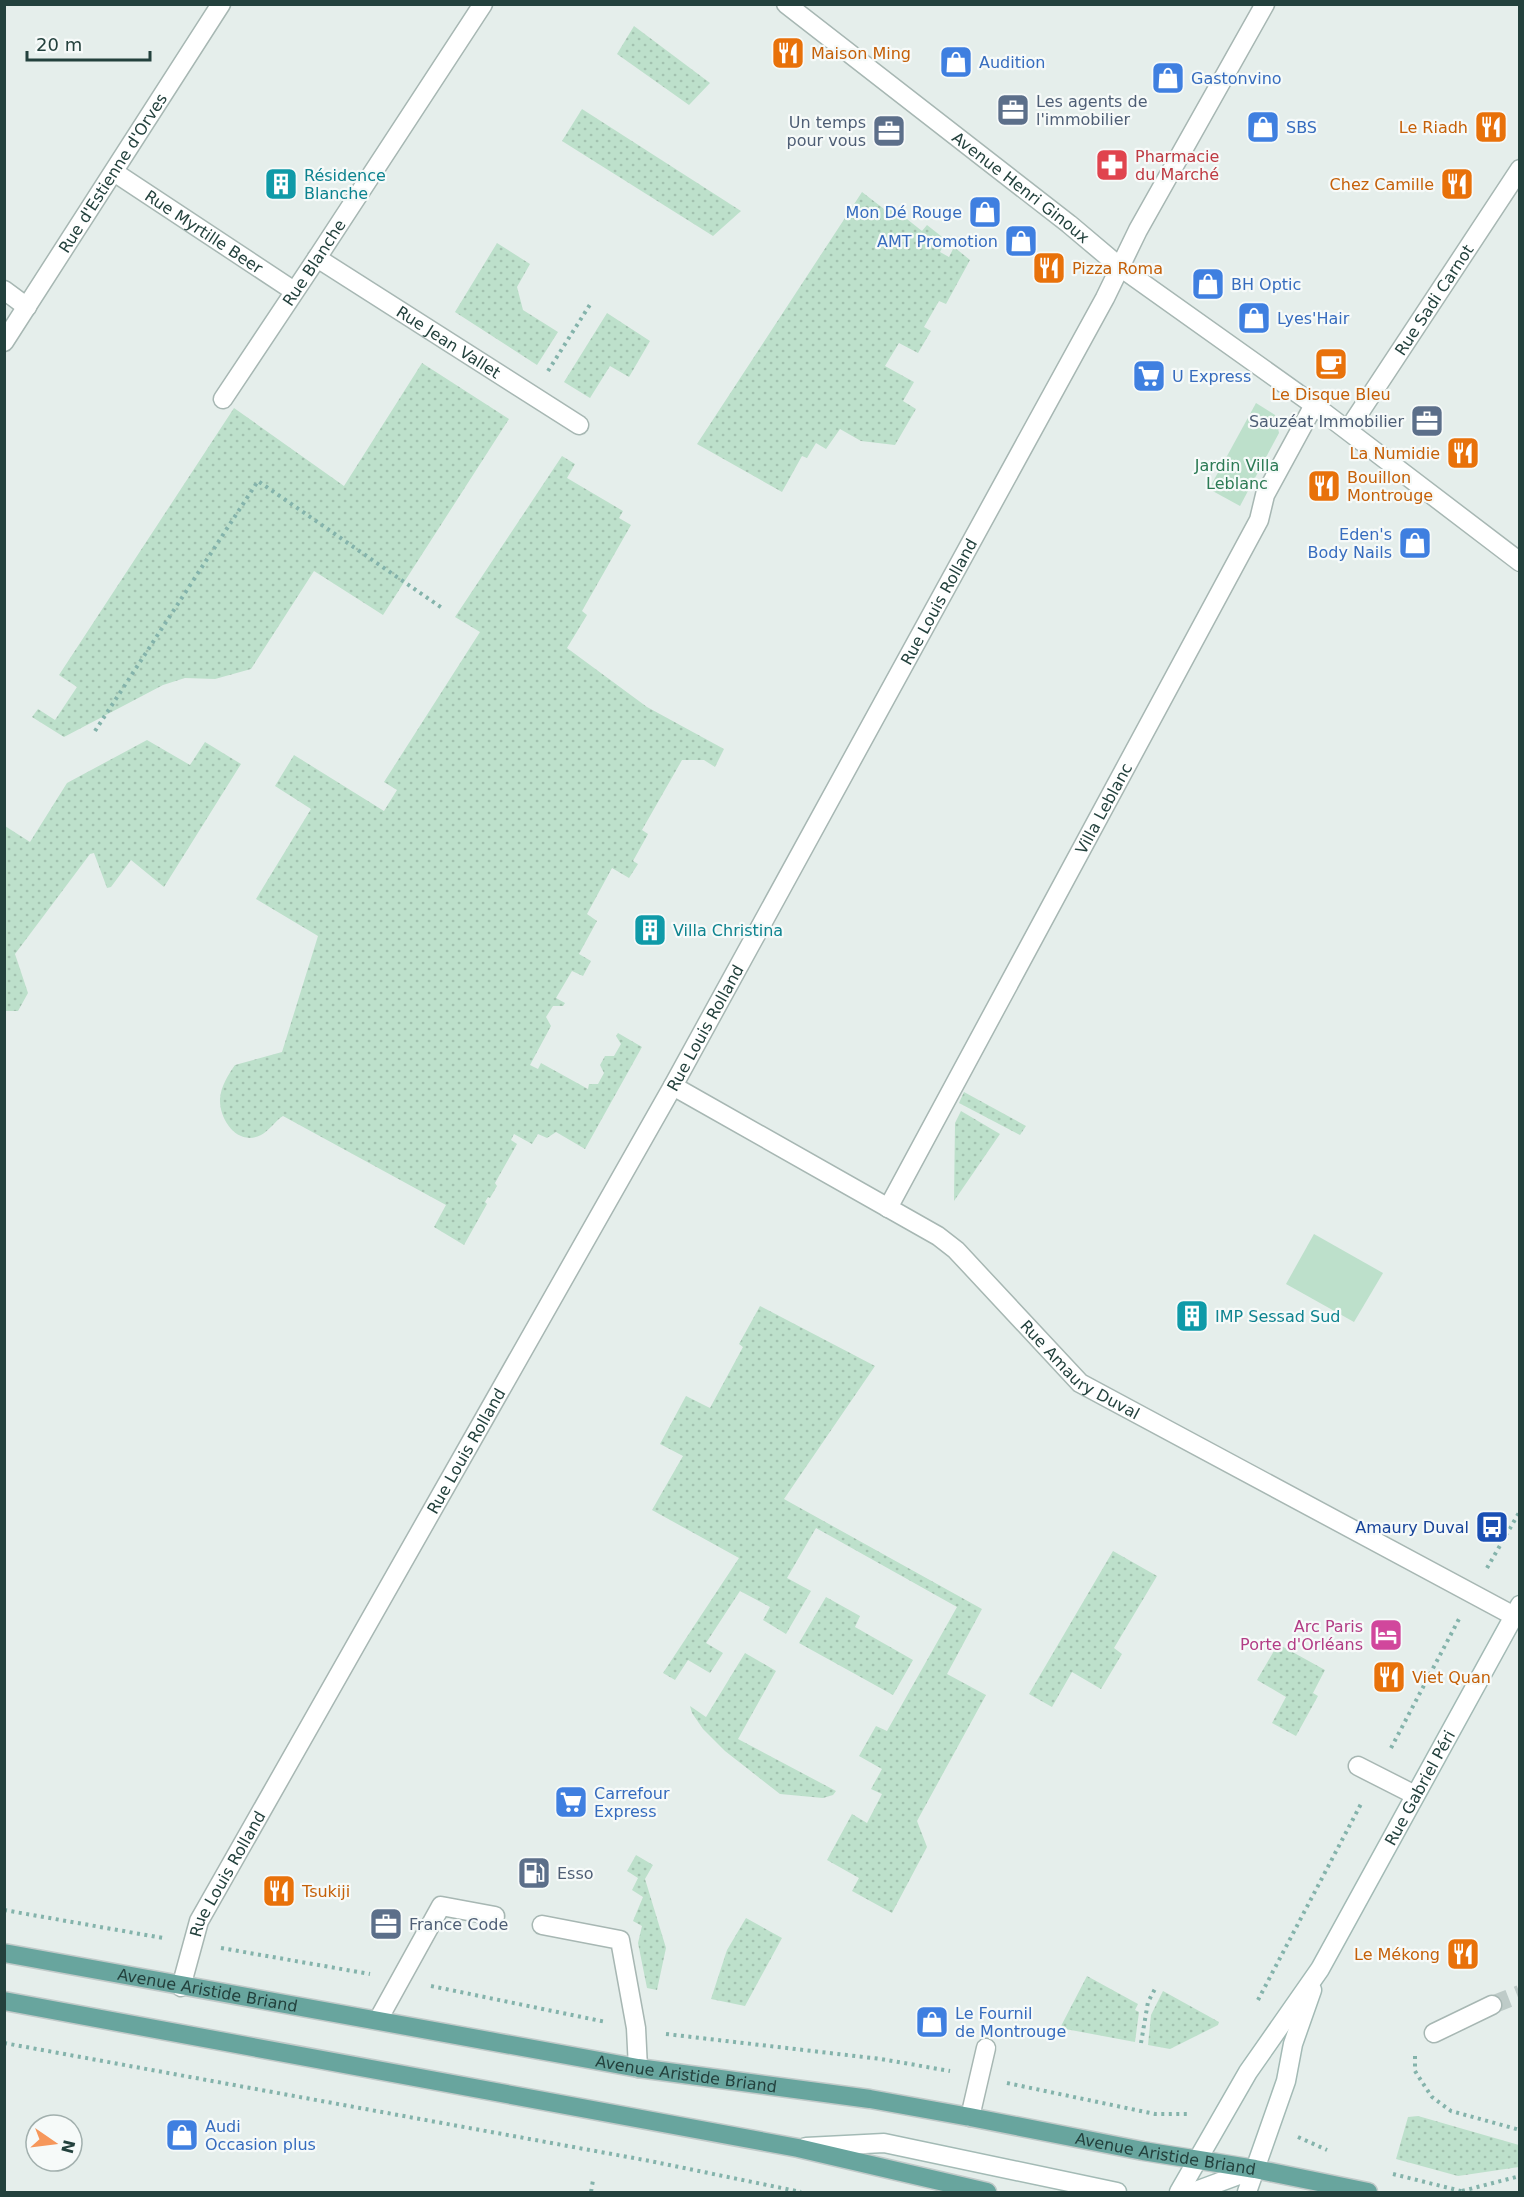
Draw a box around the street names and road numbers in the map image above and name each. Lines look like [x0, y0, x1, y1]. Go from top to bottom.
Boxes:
street label: Rue d'Estienne d'Orves [55, 90, 171, 256]
street label: Avenue Henri Ginoux [948, 128, 1093, 247]
street label: Rue Myrtille Beer [141, 186, 267, 278]
street label: Rue Blanche [279, 216, 350, 310]
street label: Rue Sadi Carnot [1391, 241, 1478, 359]
street label: Rue Jean Vallet [393, 302, 504, 382]
street label: Rue Louis Rolland [897, 535, 981, 668]
street label: Villa Leblanc [1072, 760, 1136, 857]
street label: Rue Louis Rolland [663, 962, 748, 1094]
street label: Rue Amaury Duval [1016, 1316, 1143, 1423]
street label: Rue Louis Rolland [423, 1385, 509, 1517]
street label: Rue Gabriel Péri [1381, 1727, 1459, 1849]
street label: Rue Louis Rolland [186, 1808, 269, 1939]
street label: Avenue Aristide Briand [116, 1965, 299, 2016]
street label: Avenue Aristide Briand [594, 2052, 778, 2096]
street label: Avenue Aristide Briand [1074, 2129, 1257, 2179]

